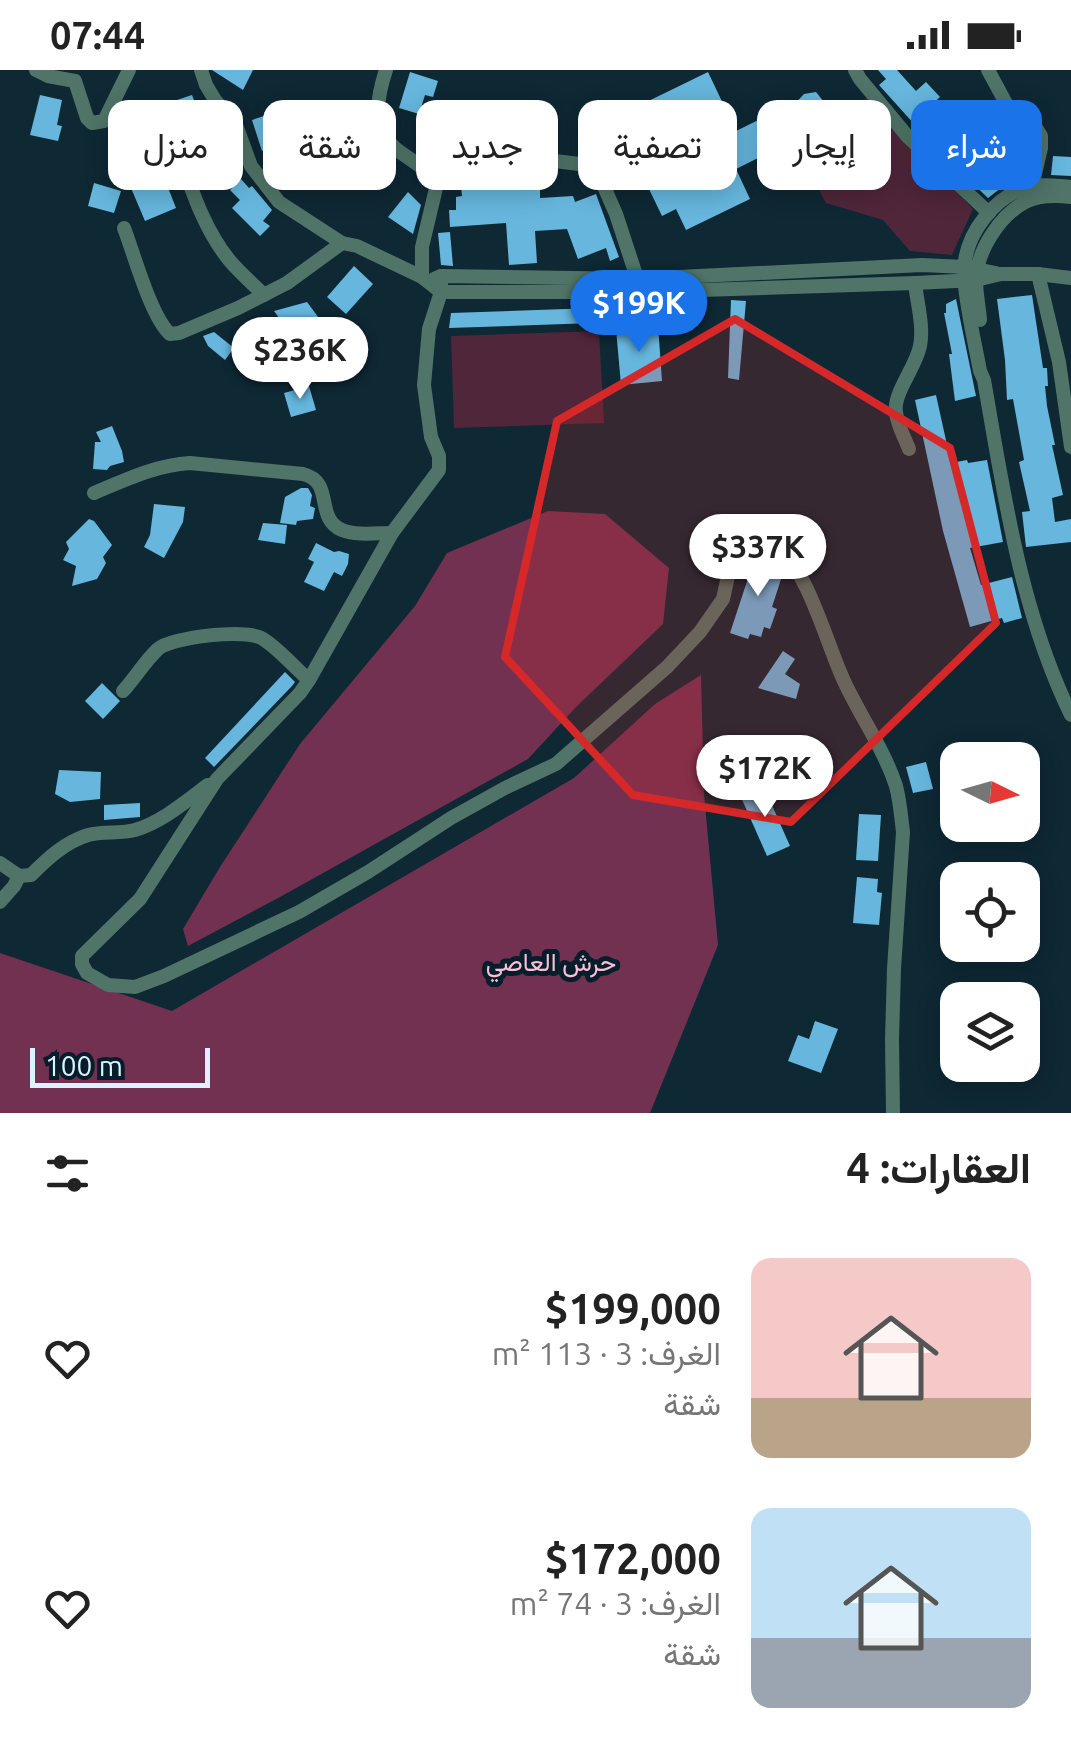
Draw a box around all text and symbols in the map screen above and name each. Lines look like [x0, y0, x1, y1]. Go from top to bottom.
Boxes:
text: 07:44 [50, 14, 145, 56]
chip: منزل [108, 100, 243, 190]
chip: شقة [263, 100, 396, 190]
chip: جديد [416, 100, 558, 190]
chip: تصفية [578, 100, 737, 190]
chip: إيجار [757, 100, 891, 190]
chip: شراء [911, 100, 1042, 190]
pin: $199K [569, 270, 709, 355]
text: $199K [592, 284, 686, 320]
pin: $236K [230, 317, 370, 402]
text: $236K [253, 331, 347, 367]
pin: $337K [688, 514, 828, 599]
text: $337K [711, 528, 805, 564]
pin: $172K [695, 735, 835, 820]
north arrow [940, 742, 1040, 842]
map controls [940, 742, 1040, 1082]
text: $172K [718, 749, 812, 785]
button: locate [940, 862, 1040, 962]
park label: حرش العاصي [486, 948, 616, 983]
button: layers [940, 982, 1040, 1082]
scale bar [30, 1043, 210, 1088]
text: 100 m [45, 1050, 123, 1081]
text: العقارات: 4 [846, 1144, 1031, 1191]
icon: filters [40, 1146, 95, 1201]
text: $199,000 [545, 1285, 721, 1332]
icon: home [831, 1298, 951, 1418]
icon: heart [40, 1331, 95, 1386]
text: الغرف: 3 · 113 m² [492, 1335, 721, 1371]
text: شقة [663, 1385, 721, 1421]
text: $172,000 [545, 1535, 721, 1582]
icon: home [831, 1548, 951, 1668]
icon: heart [40, 1581, 95, 1636]
text: الغرف: 3 · 74 m² [510, 1585, 721, 1621]
text: شقة [663, 1635, 721, 1671]

